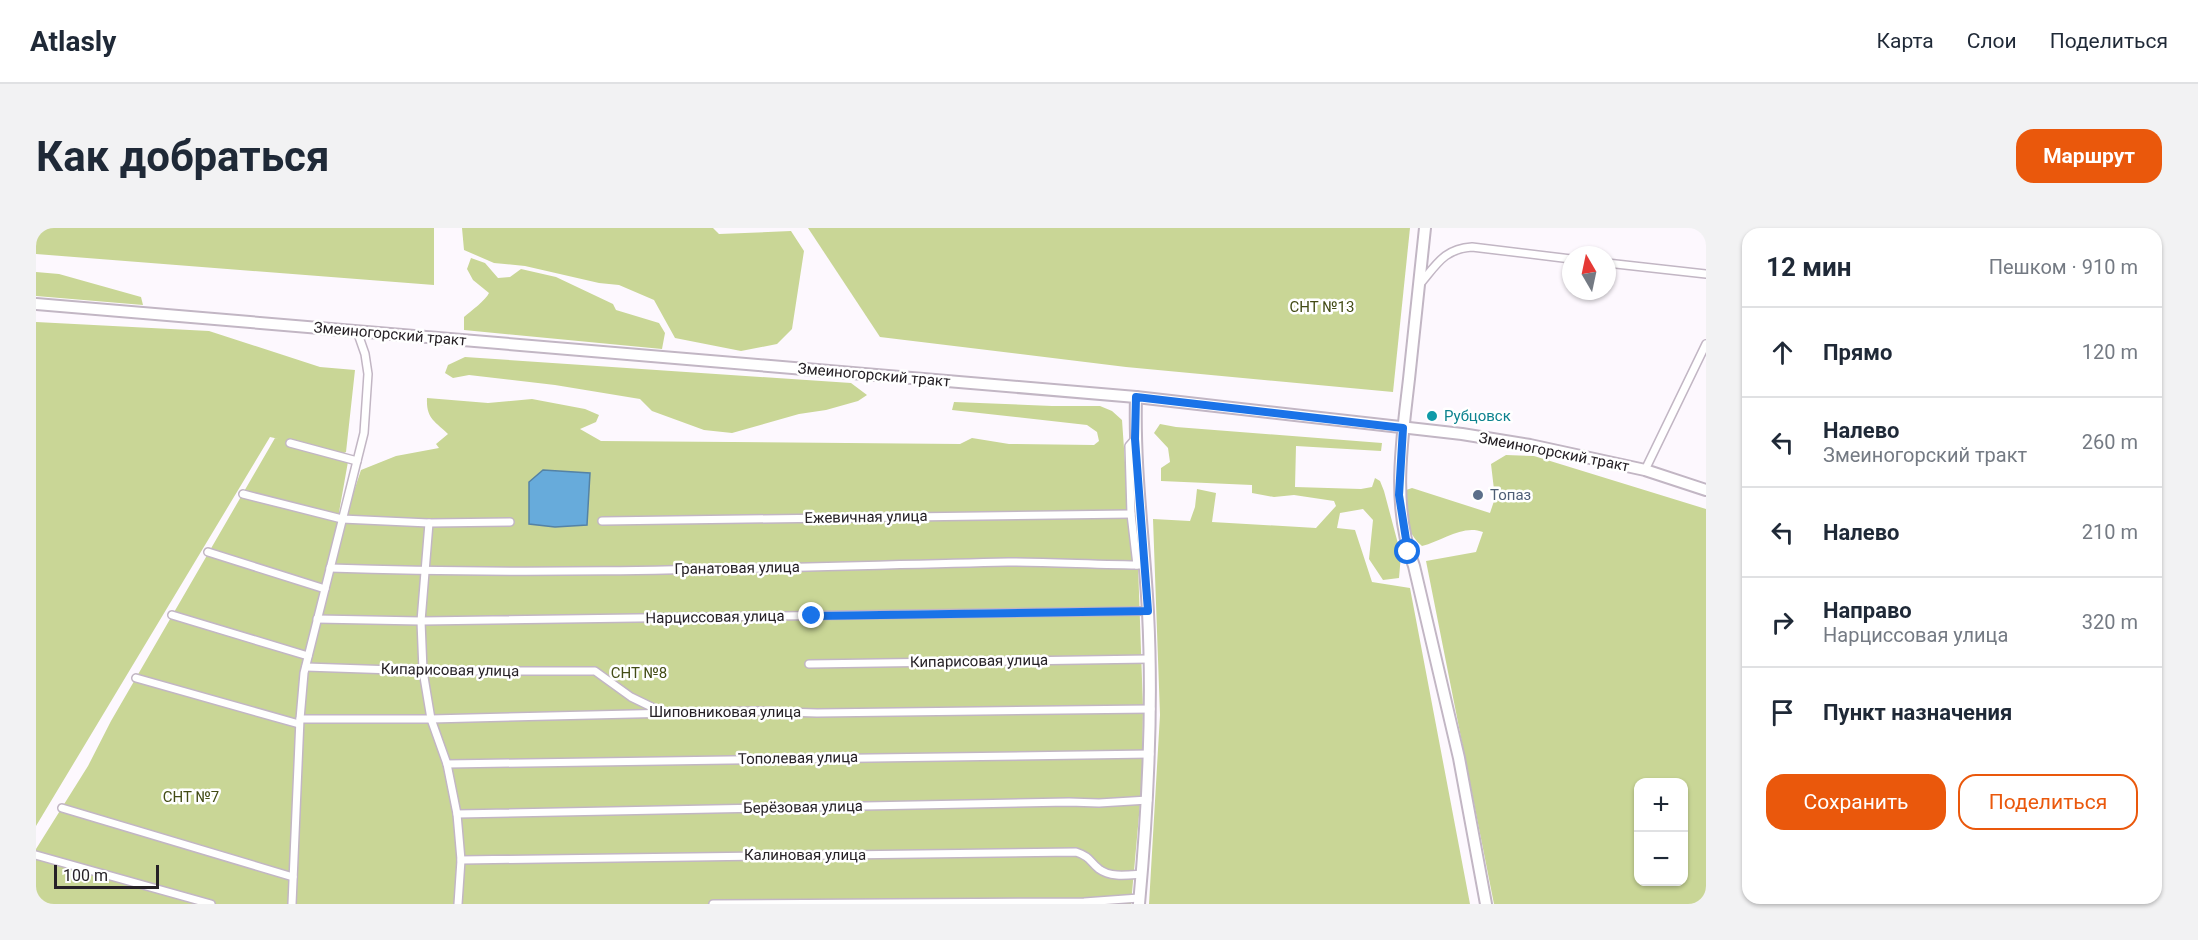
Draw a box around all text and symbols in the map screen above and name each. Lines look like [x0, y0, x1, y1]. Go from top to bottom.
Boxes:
text: Atlasly [30, 25, 116, 58]
text: Карта [1877, 29, 1934, 53]
text: Слои [1967, 29, 2017, 53]
text: Поделиться [2050, 29, 2168, 53]
button: Маршрут [2016, 129, 2162, 183]
text: Как добраться [36, 132, 330, 181]
north arrow [1562, 246, 1616, 300]
text: 12 мин [1766, 252, 1851, 282]
text: Пешком · 910 m [1989, 255, 2138, 279]
park label: СНТ №13 [1290, 298, 1354, 316]
street label: Змеиногорский тракт [313, 318, 467, 350]
icon: ahead [1766, 336, 1799, 369]
text: Прямо [1823, 340, 1892, 365]
text: 120 m [2082, 340, 2138, 364]
street label: Змеиногорский тракт [797, 359, 951, 391]
place label: Рубцовск [1444, 407, 1511, 425]
marker: Рубцовск [1425, 409, 1439, 423]
text: Налево [1823, 418, 1900, 443]
icon: left [1766, 426, 1799, 459]
street label: Змеиногорский тракт [1477, 429, 1631, 475]
text: 260 m [2082, 430, 2138, 454]
text: Змеиногорский тракт [1823, 443, 2027, 467]
place label: Топаз [1490, 486, 1531, 504]
marker: Топаз [1471, 488, 1485, 502]
street label: Ежевичная улица [804, 507, 928, 527]
icon: left [1766, 516, 1799, 549]
text: Налево [1823, 520, 1900, 545]
text: 210 m [2082, 520, 2138, 544]
route start [1394, 538, 1420, 564]
street label: Гранатовая улица [674, 558, 800, 578]
text: Направо [1823, 598, 1912, 623]
route end [798, 602, 824, 628]
icon: right [1766, 606, 1799, 639]
street label: Нарциссовая улица [645, 607, 785, 627]
text: 320 m [2082, 610, 2138, 634]
text: Нарциссовая улица [1823, 623, 2008, 647]
street label: Кипарисовая улица [910, 651, 1048, 671]
street label: Кипарисовая улица [381, 660, 519, 680]
park label: СНТ №8 [611, 664, 667, 682]
icon: arrive [1766, 696, 1799, 729]
text: Пункт назначения [1823, 700, 2012, 725]
street label: Шиповниковая улица [649, 703, 801, 721]
street label: Тополевая улица [738, 748, 858, 768]
button: Сохранить [1766, 774, 1946, 830]
button: Поделиться [1958, 774, 2138, 830]
map controls [1634, 778, 1688, 886]
button: + [1634, 778, 1688, 832]
park label: СНТ №7 [163, 788, 219, 806]
street label: Берёзовая улица [743, 797, 863, 817]
button: − [1634, 832, 1688, 886]
street label: Калиновая улица [744, 846, 866, 864]
scale bar [54, 862, 159, 890]
text: 100 m [63, 866, 108, 885]

